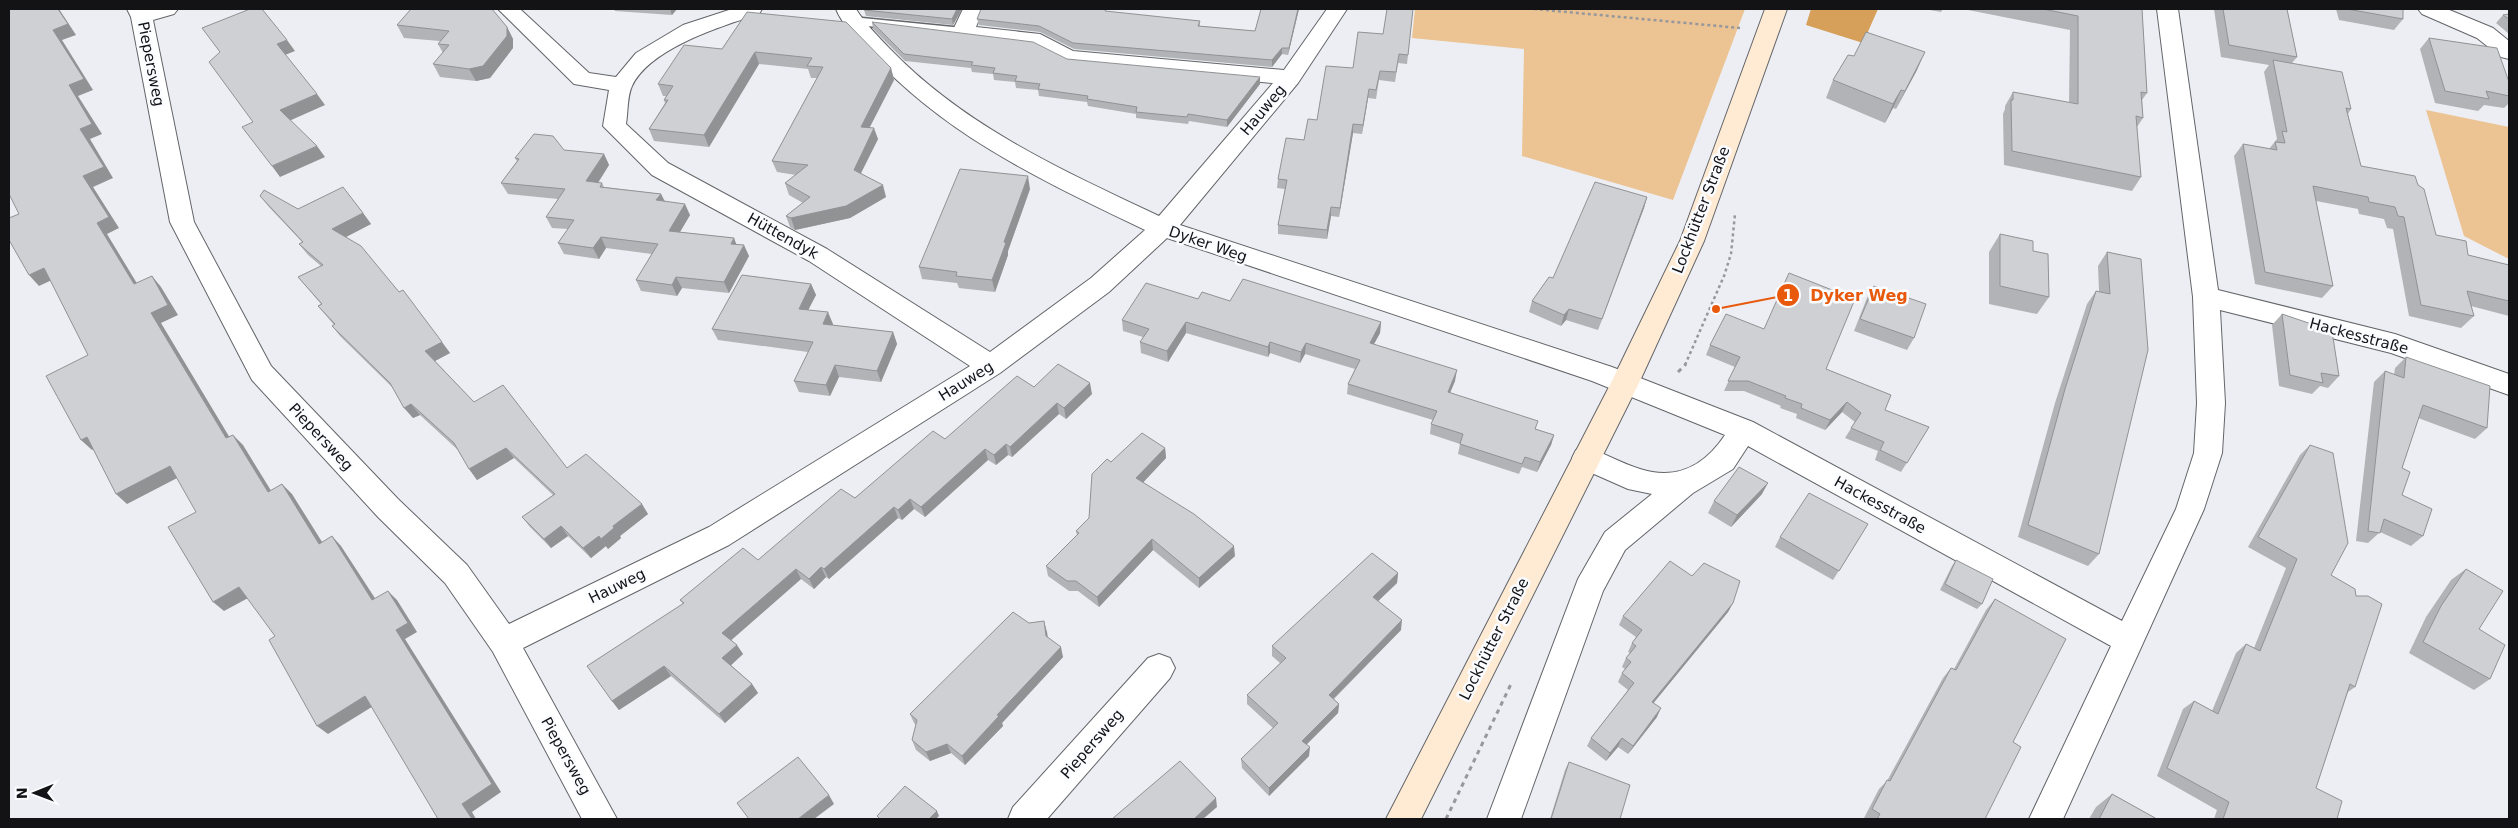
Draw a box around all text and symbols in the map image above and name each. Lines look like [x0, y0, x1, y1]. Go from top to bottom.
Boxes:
street label: Piepersweg [134, 20, 168, 108]
street label: Hauweg [1237, 81, 1289, 139]
street label: Lockhütter Straße [1668, 144, 1734, 276]
street label: Hüttendyk [744, 209, 822, 263]
street label: Dyker Weg [1167, 222, 1249, 266]
callout: Dyker Weg [1775, 280, 1918, 311]
text: Dyker Weg [1810, 286, 1908, 305]
text: 1 [1783, 287, 1793, 305]
street label: Hackesstraße [2308, 314, 2410, 358]
street label: Hauweg [935, 357, 997, 405]
street label: Piepersweg [285, 399, 357, 475]
street label: Hackesstraße [1831, 472, 1929, 538]
street label: Hauweg [586, 565, 648, 607]
street label: Lockhütter Straße [1455, 575, 1533, 703]
street label: Piepersweg [1057, 706, 1127, 782]
street label: Piepersweg [537, 714, 595, 798]
north arrow [10, 768, 60, 818]
text: N [14, 787, 30, 799]

